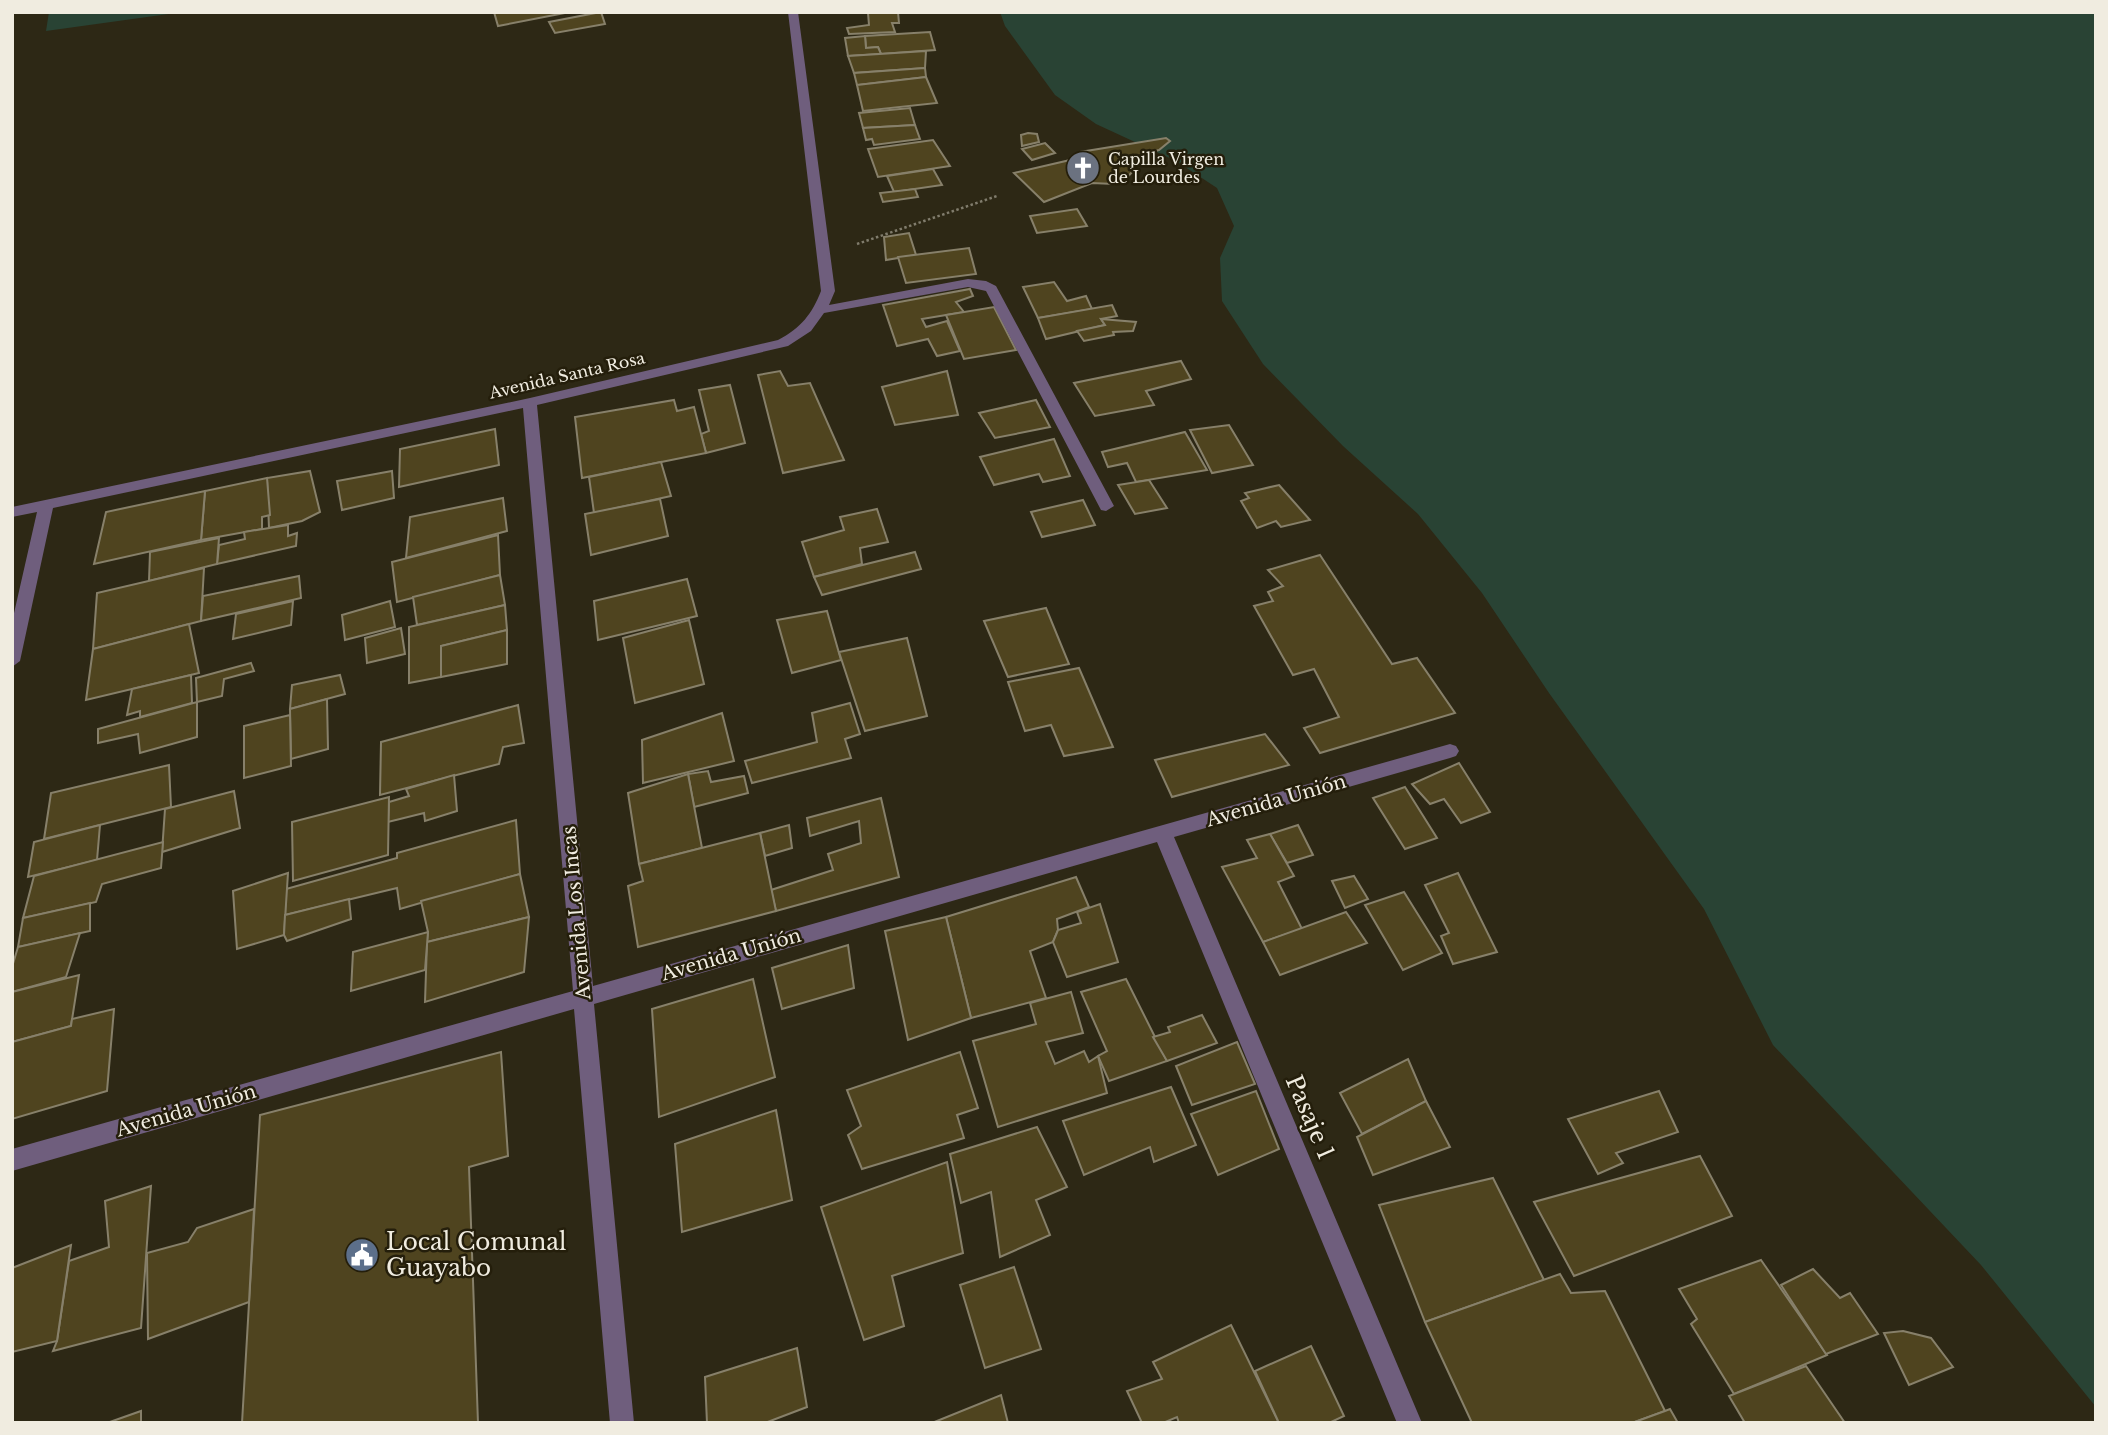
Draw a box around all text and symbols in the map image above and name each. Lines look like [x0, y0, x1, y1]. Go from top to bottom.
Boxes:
church icon: Capilla Virgen de Lourdes [1064, 149, 1102, 187]
place label: Capilla Virgen de Lourdes [1108, 149, 1224, 187]
street label: Avenida Santa Rosa [486, 347, 647, 403]
street label: Avenida Unión [1202, 769, 1349, 832]
street label: Avenida Los Incas [557, 825, 596, 1002]
street label: Avenida Unión [657, 923, 804, 986]
street label: Pasaje 1 [1280, 1071, 1340, 1163]
street label: Avenida Unión [112, 1079, 259, 1142]
place label: Local Comunal Guayabo [386, 1228, 567, 1282]
public building icon: Local Comunal Guayabo [343, 1236, 381, 1274]

